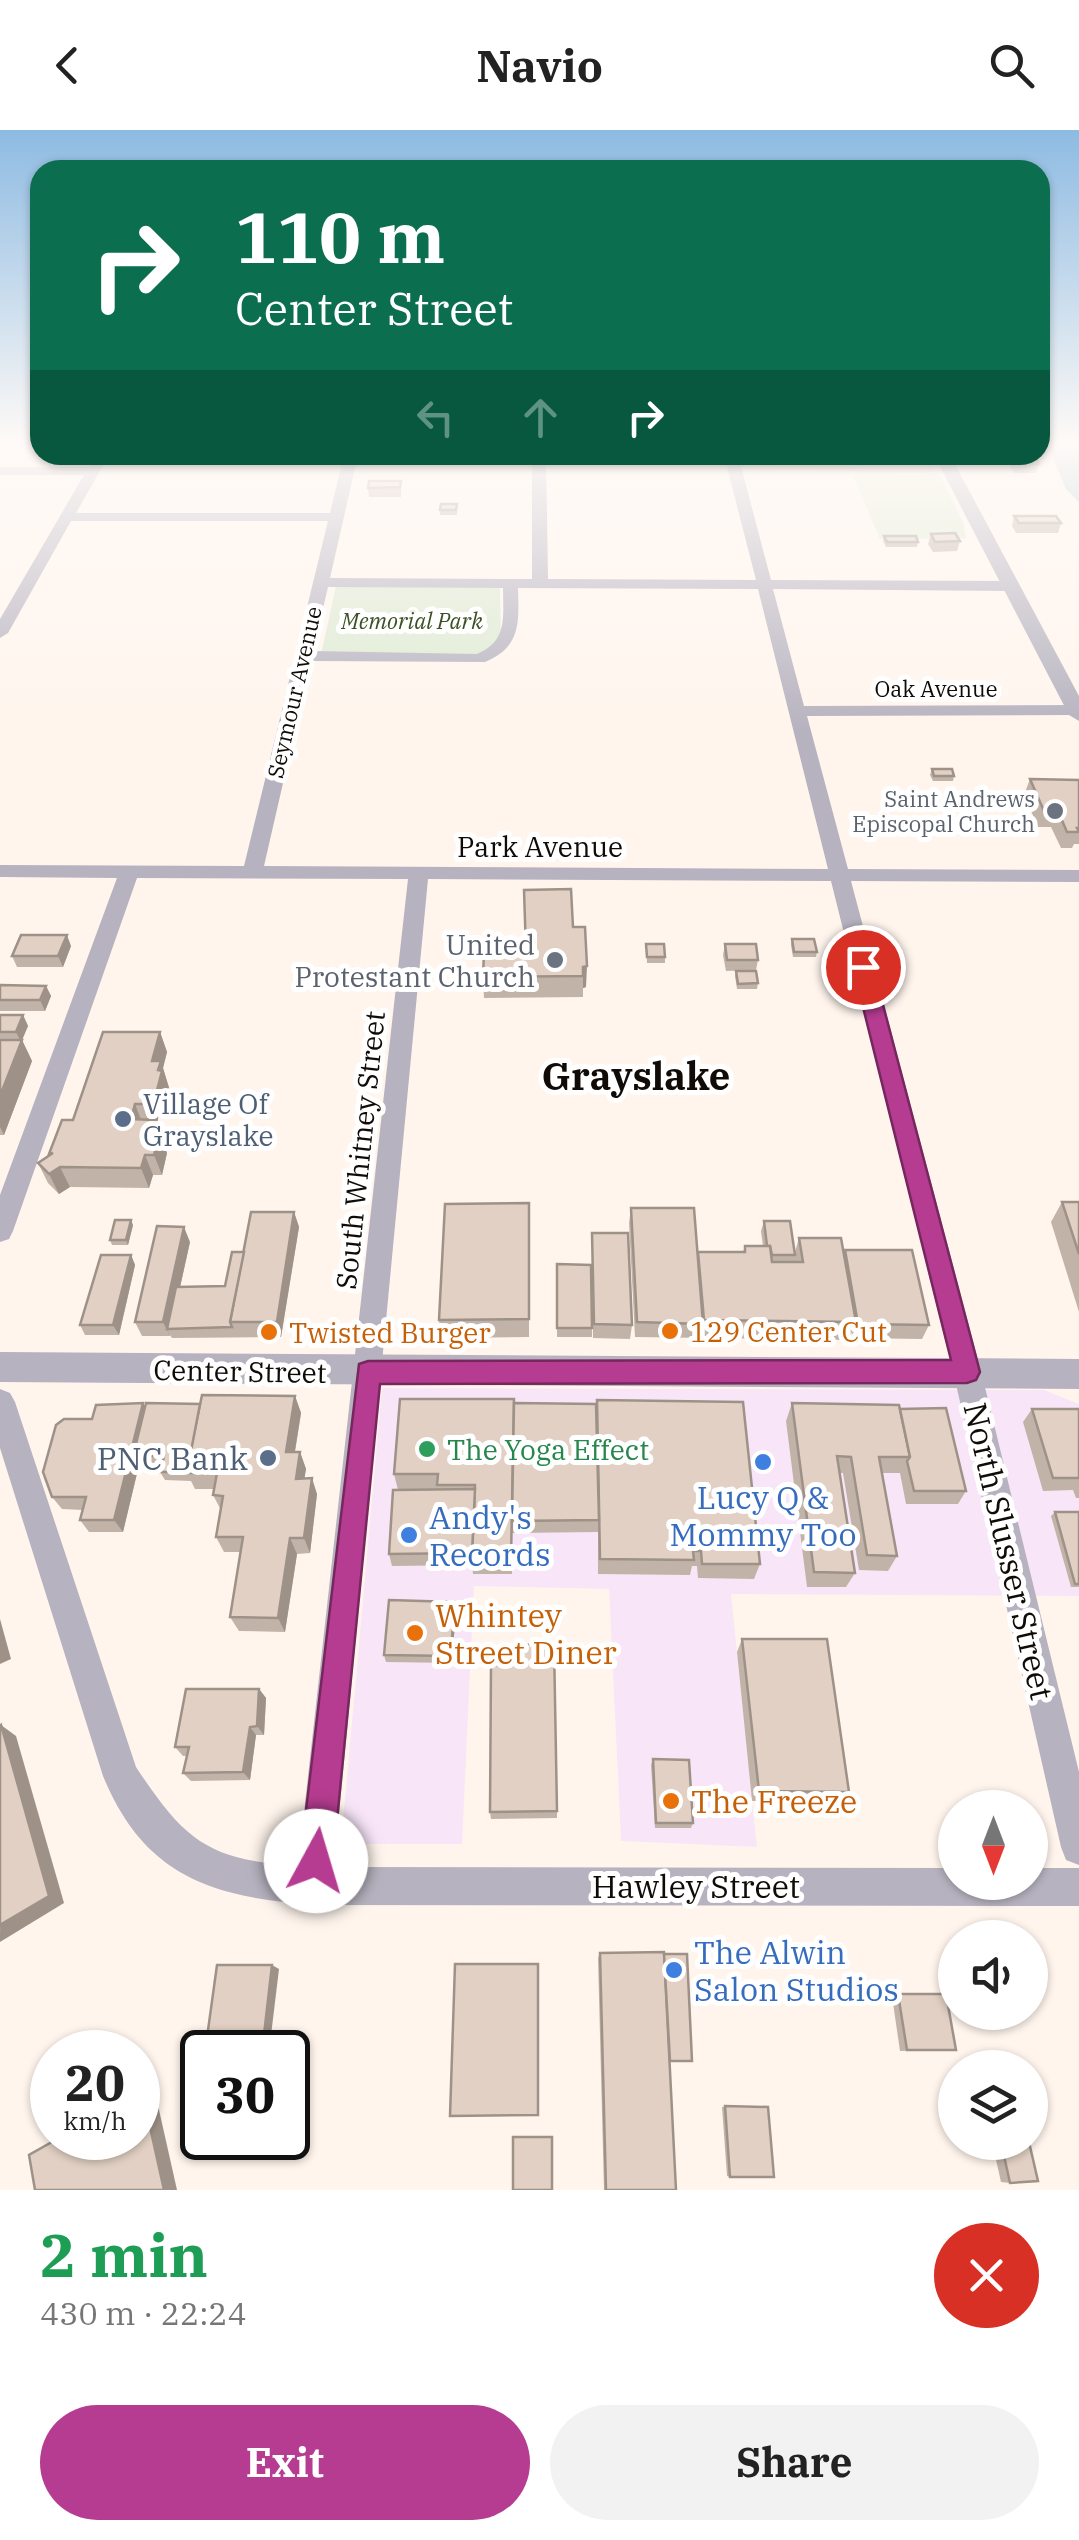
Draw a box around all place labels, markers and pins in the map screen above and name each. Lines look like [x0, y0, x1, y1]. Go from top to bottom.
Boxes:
place label: Saint Andrews Episcopal Church [852, 784, 1035, 838]
marker: Saint Andrews Episcopal Church [1044, 800, 1066, 822]
pin [821, 925, 906, 1010]
place label: United Protestant Church [294, 926, 535, 995]
marker: United Protestant Church [544, 949, 566, 971]
place label: Village Of Grayslake [143, 1085, 274, 1154]
marker: Village Of Grayslake [112, 1108, 134, 1130]
place label: 129 Center Cut [690, 1313, 887, 1350]
place label: Twisted Burger [289, 1314, 491, 1351]
marker: 129 Center Cut [659, 1320, 681, 1342]
marker: Twisted Burger [258, 1321, 280, 1343]
place label: The Yoga Effect [447, 1431, 649, 1468]
place label: PNC Bank [97, 1437, 248, 1479]
marker: The Yoga Effect [416, 1438, 438, 1460]
marker: PNC Bank [257, 1447, 279, 1469]
marker: Lucy Q & Mommy Too [752, 1451, 774, 1473]
place label: Lucy Q & Mommy Too [670, 1476, 856, 1555]
place label: Andy's Records [429, 1496, 551, 1575]
marker: Andy's Records [398, 1524, 420, 1546]
place label: Whintey Street Diner [435, 1594, 617, 1673]
marker: Whintey Street Diner [404, 1622, 426, 1644]
place label: The Freeze [691, 1780, 857, 1822]
marker: The Freeze [660, 1790, 682, 1812]
place label: The Alwin Salon Studios [694, 1931, 899, 2010]
marker: The Alwin Salon Studios [663, 1959, 685, 1981]

